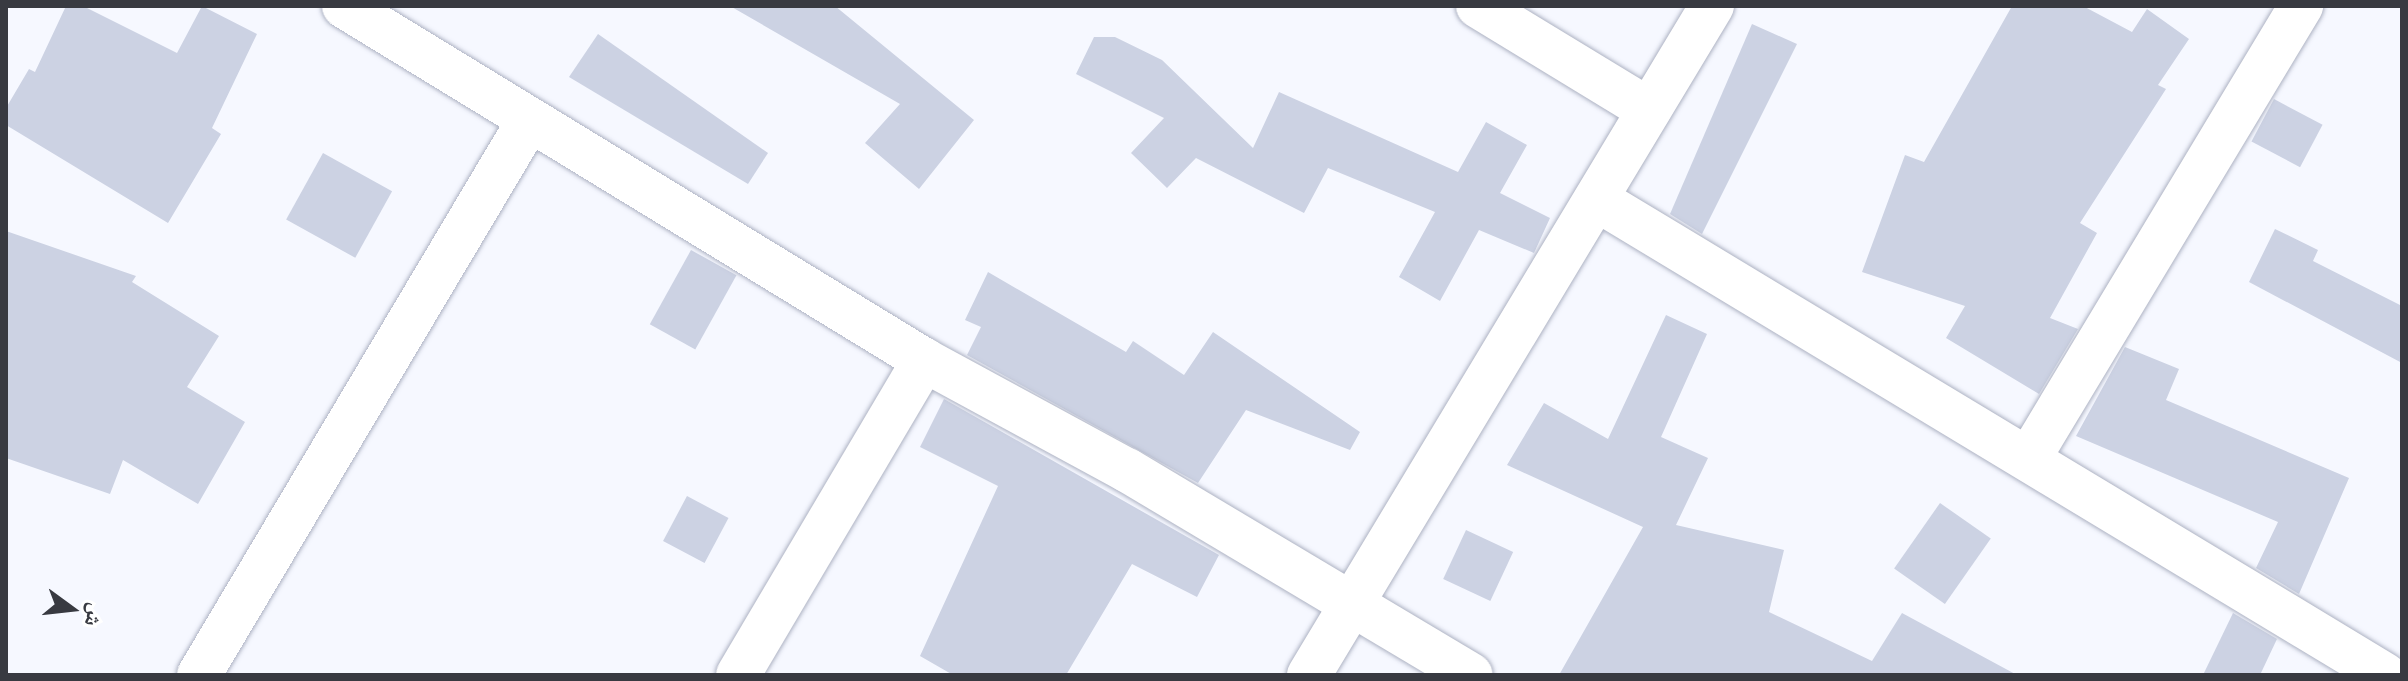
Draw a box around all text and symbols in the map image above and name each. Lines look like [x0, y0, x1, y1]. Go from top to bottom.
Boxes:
north arrow [32, 569, 112, 649]
text: ش [78, 600, 113, 630]

